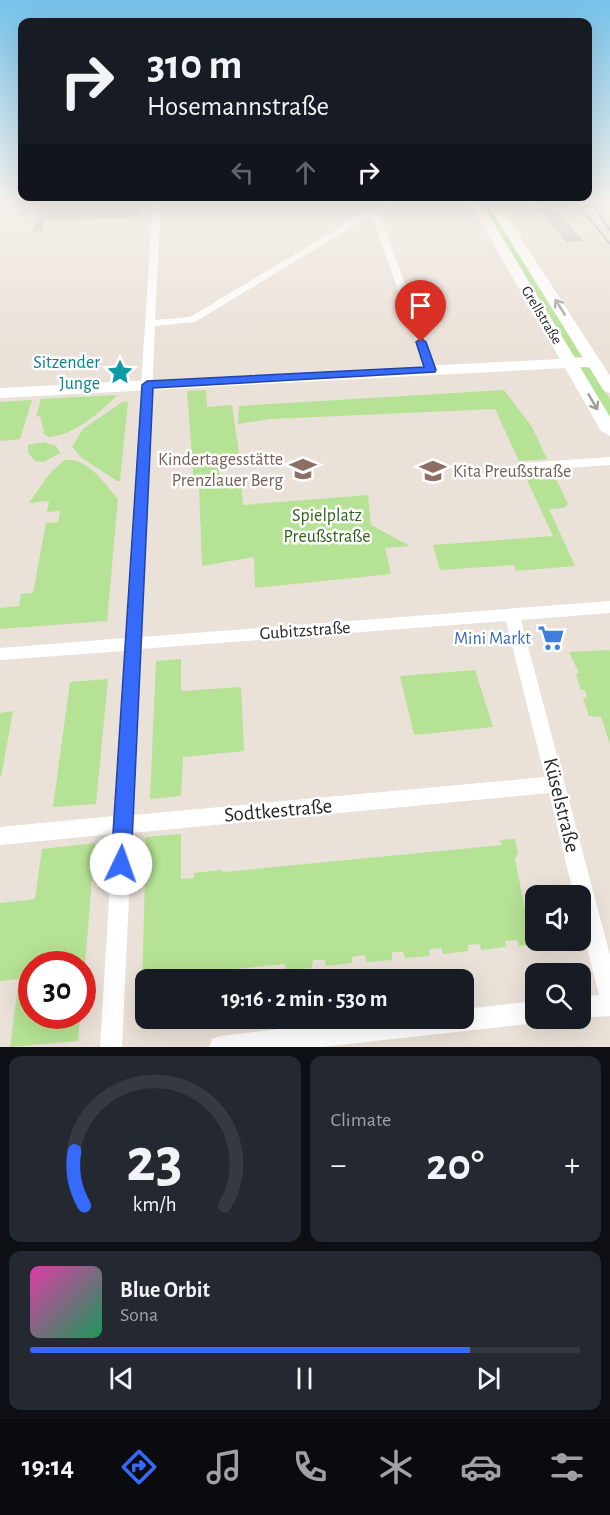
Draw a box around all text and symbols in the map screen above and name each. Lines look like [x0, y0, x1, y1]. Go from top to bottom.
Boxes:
icon: right [48, 42, 126, 120]
text: 310 m [147, 44, 242, 86]
text: Hosemannstraße [147, 93, 329, 120]
icon: left [226, 156, 259, 189]
icon: ahead [289, 156, 322, 189]
icon: right [352, 156, 385, 189]
pin [395, 280, 446, 342]
street label: Grellstraße [518, 284, 565, 347]
icon: arrive [404, 289, 437, 322]
one-way arrow [553, 299, 565, 316]
place label: Sitzender Junge [33, 354, 100, 393]
place icon: Sitzender Junge [105, 357, 135, 387]
one-way arrow [588, 392, 599, 410]
place label: Kindertagesstätte Prenzlauer Berg [158, 451, 283, 490]
school or university icon: Kindertagesstätte Prenzlauer Berg [288, 454, 318, 484]
school or university icon: Kita Preußstraße [418, 456, 448, 486]
place label: Kita Preußstraße [453, 463, 571, 481]
park label: Spielplatz Preußstraße [284, 507, 370, 546]
street label: Gubitzstraße [259, 619, 351, 643]
supermarket icon: Mini Markt [536, 623, 566, 653]
place label: Mini Markt [454, 630, 531, 648]
street label: Küselstraße [540, 756, 583, 855]
street label: Sodtkestraße [223, 795, 333, 826]
position arrow [89, 832, 153, 896]
map controls [525, 885, 591, 1029]
button: sound [525, 885, 591, 951]
speed limit sign: 30 [18, 951, 96, 1029]
button: search [525, 963, 591, 1029]
text: 19:16 · 2 min · 530 m [222, 988, 387, 1010]
text: Climate [331, 1110, 391, 1130]
text: 23 [127, 1130, 183, 1192]
text: 20° [426, 1143, 484, 1188]
text: − [331, 1149, 346, 1182]
text: + [564, 1149, 580, 1182]
text: km/h [133, 1194, 177, 1215]
text: Blue Orbit [120, 1279, 210, 1301]
text: Sona [120, 1305, 158, 1325]
icon: previous [105, 1362, 138, 1395]
icon: pause [288, 1362, 321, 1395]
icon: next [472, 1362, 505, 1395]
icon: directions [118, 1446, 160, 1488]
icon: music [203, 1446, 245, 1488]
icon: phone [289, 1446, 331, 1488]
icon: climate [375, 1446, 417, 1488]
icon: car [460, 1446, 502, 1488]
icon: filters [546, 1446, 588, 1488]
text: 19:14 [22, 1453, 74, 1480]

